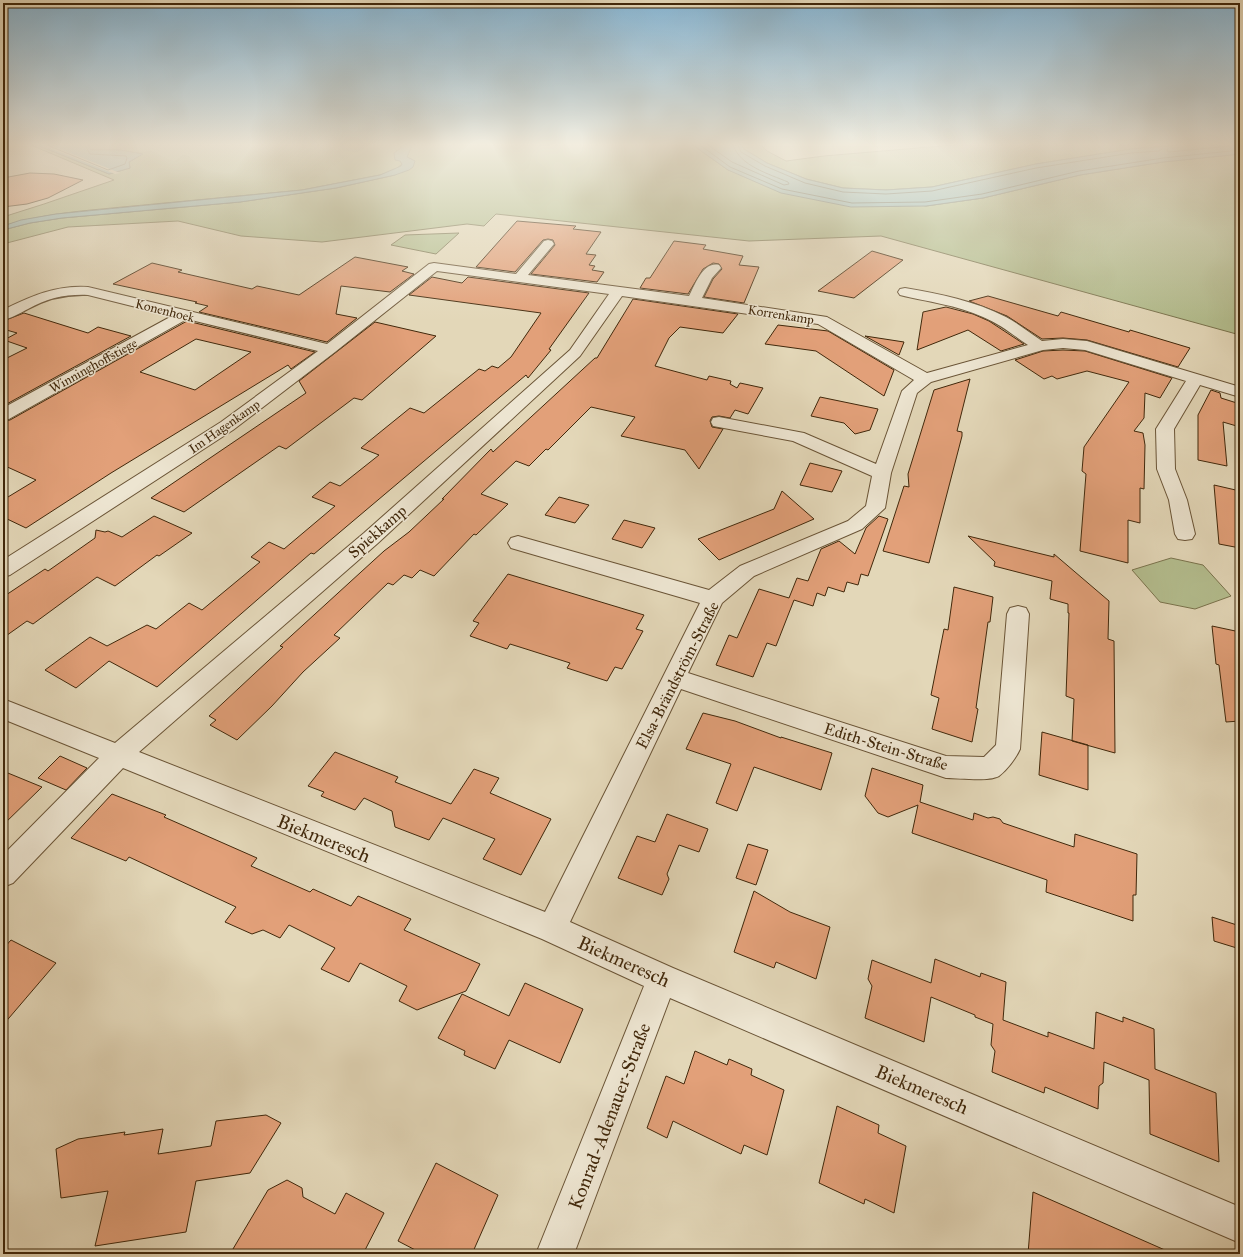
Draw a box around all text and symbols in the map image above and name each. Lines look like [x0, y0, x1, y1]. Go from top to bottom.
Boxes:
street label: Konenhoek [134, 296, 197, 326]
street label: Korrenkamp [747, 302, 816, 328]
street label: Winninghoffstiege [47, 335, 141, 397]
street label: Im Hagenkamp [186, 396, 264, 457]
street label: Spiekkamp [344, 501, 410, 562]
street label: Elsa-Brändström-Straße [632, 598, 723, 752]
street label: Edith-Stein-Straße [822, 719, 950, 774]
street label: Biekmeresch [274, 809, 374, 868]
street label: Biekmeresch [574, 931, 674, 992]
street label: Konrad-Adenauer-Straße [563, 1020, 656, 1213]
street label: Biekmeresch [872, 1060, 972, 1119]

